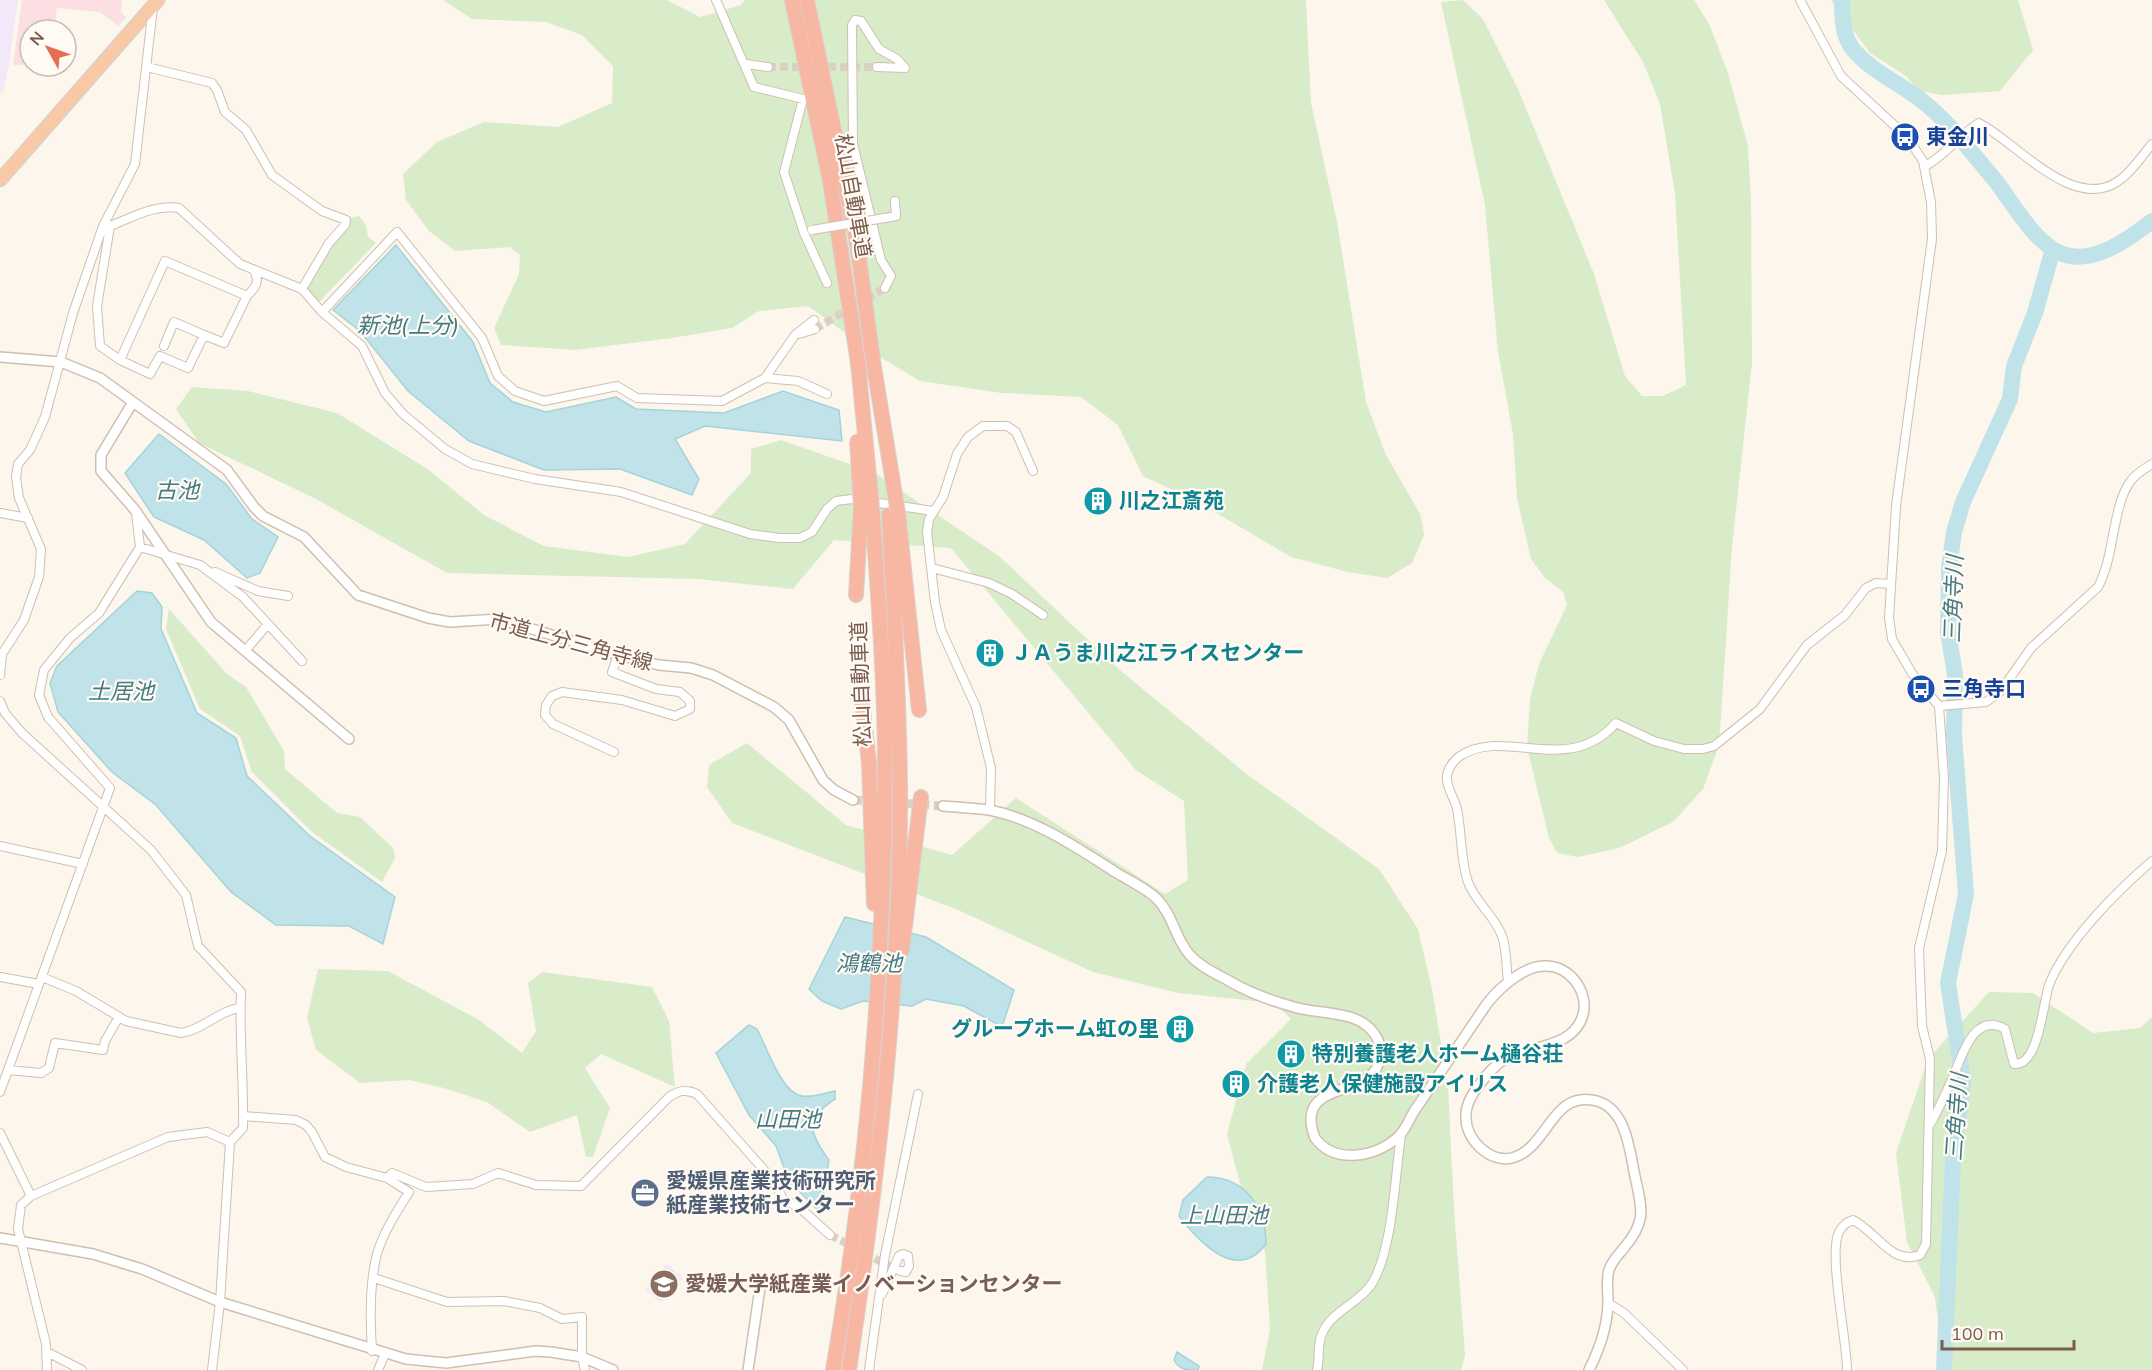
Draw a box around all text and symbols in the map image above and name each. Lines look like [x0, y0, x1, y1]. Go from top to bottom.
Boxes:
north arrow [18, 18, 78, 78]
text: N [25, 27, 48, 49]
bus stop icon: 東金川 [1889, 121, 1921, 153]
place label: 東金川 [1926, 123, 1989, 149]
street label: 松山自動車道 [830, 132, 878, 260]
water label: 新池(上分) [357, 311, 459, 339]
water label: 古池 [155, 476, 201, 504]
building icon: 川之江斎苑 [1082, 485, 1114, 517]
place label: 川之江斎苑 [1119, 487, 1224, 513]
water label: 三角寺川 [1937, 553, 1969, 643]
street label: 市道上分三角寺線 [487, 607, 656, 675]
street label: 松山自動車道 [845, 621, 875, 747]
building icon: ＪＡうま川之江ライスセンター [974, 637, 1006, 669]
place label: ＪＡうま川之江ライスセンター [1011, 639, 1304, 665]
bus stop icon: 三角寺口 [1905, 673, 1937, 705]
place label: 三角寺口 [1942, 675, 2026, 701]
water label: 土居池 [88, 677, 156, 705]
water label: 鴻鶴池 [836, 949, 904, 977]
building icon: グループホーム虹の里 [1164, 1013, 1196, 1045]
place label: グループホーム虹の里 [951, 1015, 1159, 1041]
building icon: 特別養護老人ホーム樋谷荘 [1275, 1038, 1307, 1070]
place label: 特別養護老人ホーム樋谷荘 [1312, 1040, 1563, 1066]
building icon: 介護老人保健施設アイリス [1220, 1068, 1252, 1100]
place label: 介護老人保健施設アイリス [1257, 1070, 1508, 1096]
water label: 三角寺川 [1939, 1070, 1973, 1162]
water label: 山田池 [755, 1105, 823, 1133]
place label: 愛媛県産業技術研究所 紙産業技術センター [666, 1167, 876, 1217]
office icon: 愛媛県産業技術研究所 紙産業技術センター [629, 1177, 661, 1209]
water label: 上山田池 [1180, 1201, 1270, 1229]
school or university icon: 愛媛大学紙産業イノベーションセンター [648, 1268, 680, 1300]
place label: 愛媛大学紙産業イノベーションセンター [685, 1270, 1063, 1296]
scale bar [1942, 1313, 2074, 1351]
text: 100 m [1951, 1322, 2004, 1345]

